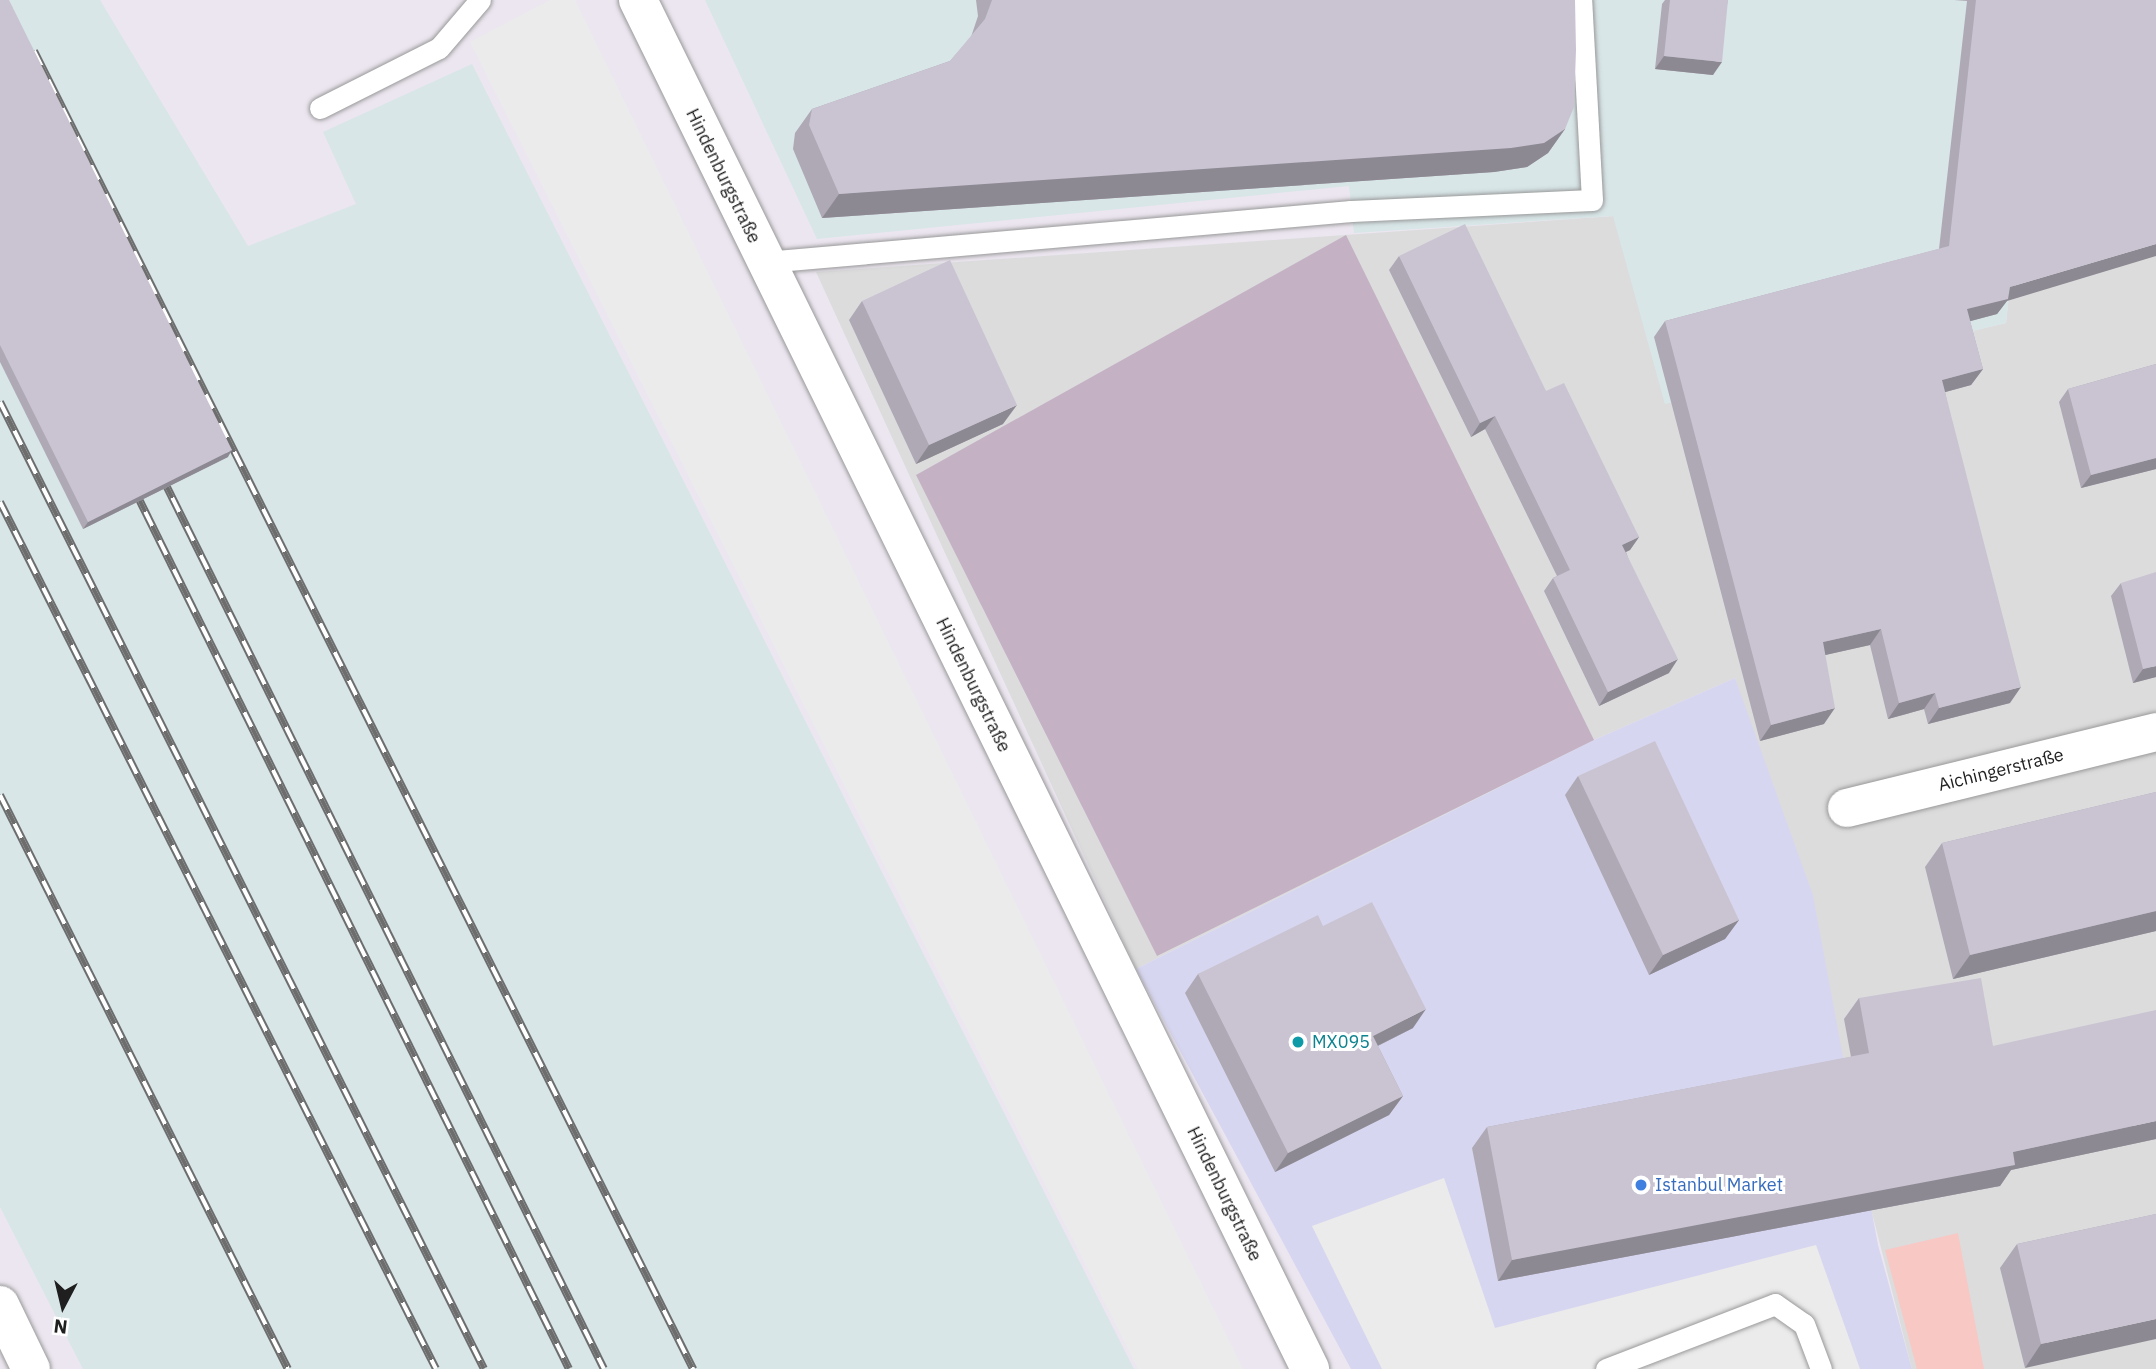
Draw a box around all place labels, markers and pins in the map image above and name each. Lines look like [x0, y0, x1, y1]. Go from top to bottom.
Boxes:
place label: MX095 [1312, 1031, 1370, 1053]
marker: MX095 [1290, 1034, 1306, 1050]
place label: Istanbul Market [1655, 1174, 1783, 1196]
marker: Istanbul Market [1633, 1177, 1649, 1193]

